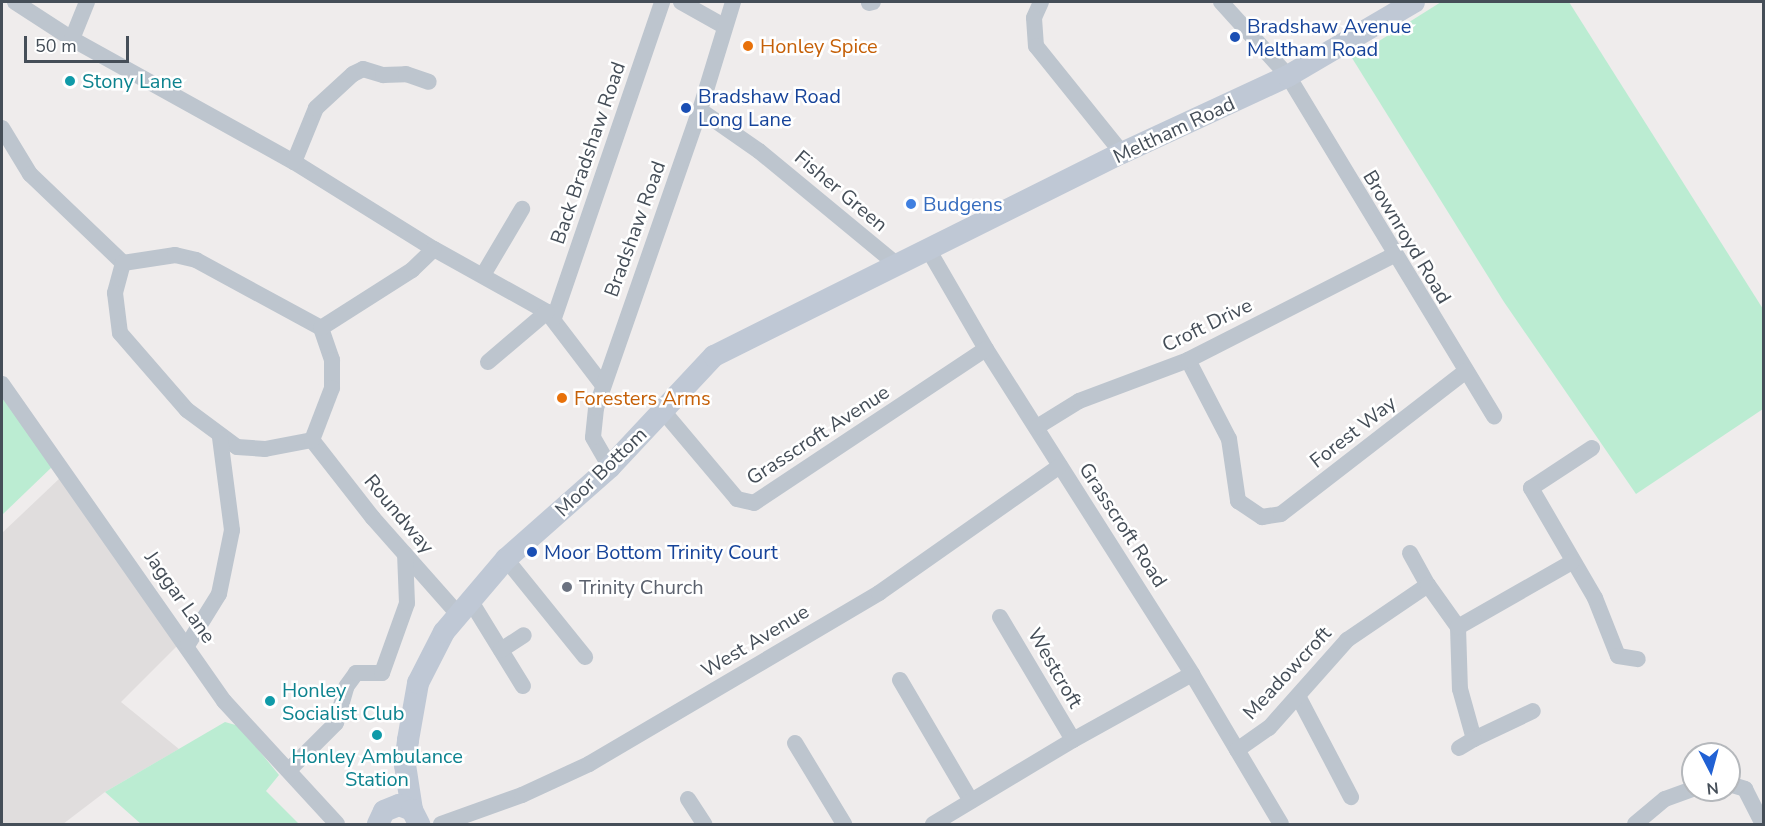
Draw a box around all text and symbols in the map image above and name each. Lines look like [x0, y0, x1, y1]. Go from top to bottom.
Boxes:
place label: Bradshaw Avenue Meltham Road [1247, 14, 1411, 61]
scale bar [27, 24, 132, 62]
marker: Bradshaw Avenue Meltham Road [1228, 30, 1242, 44]
text: 50 m [35, 34, 77, 58]
place label: Honley Spice [760, 34, 878, 58]
marker: Honley Spice [741, 39, 755, 53]
street label: Back Bradshaw Road [546, 59, 630, 247]
place label: Stony Lane [82, 69, 182, 93]
marker: Stony Lane [63, 74, 77, 88]
place label: Bradshaw Road Long Lane [698, 84, 841, 131]
street label: Meltham Road [1109, 91, 1239, 169]
marker: Bradshaw Road Long Lane [679, 101, 693, 115]
street label: Fisher Green [790, 145, 892, 237]
street label: Bradshaw Road [599, 158, 671, 300]
street label: Brownroyd Road [1358, 166, 1456, 308]
place label: Budgens [923, 192, 1003, 216]
marker: Budgens [904, 197, 918, 211]
street label: Croft Drive [1158, 293, 1256, 357]
street label: Grasscroft Avenue [742, 380, 894, 490]
place label: Foresters Arms [574, 386, 711, 410]
marker: Foresters Arms [555, 391, 569, 405]
street label: Forest Way [1305, 391, 1401, 473]
street label: Moor Bottom [550, 422, 652, 522]
street label: Grasscroft Road [1074, 458, 1172, 592]
street label: Roundway [359, 470, 439, 558]
place label: Moor Bottom Trinity Court [544, 540, 778, 564]
marker: Moor Bottom Trinity Court [525, 545, 539, 559]
street label: Jaggar Lane [140, 546, 220, 648]
place label: Trinity Church [579, 575, 704, 599]
marker: Trinity Church [560, 580, 574, 594]
street label: West Avenue [697, 600, 813, 682]
street label: Meadowcroft [1238, 622, 1336, 724]
street label: Westcroft [1023, 624, 1087, 712]
place label: Honley Socialist Club [282, 678, 404, 725]
marker: Honley Socialist Club [263, 694, 277, 708]
marker: Honley Ambulance Station [370, 728, 384, 742]
north arrow [1681, 742, 1741, 802]
place label: Honley Ambulance Station [291, 744, 463, 791]
text: N [1706, 776, 1720, 799]

